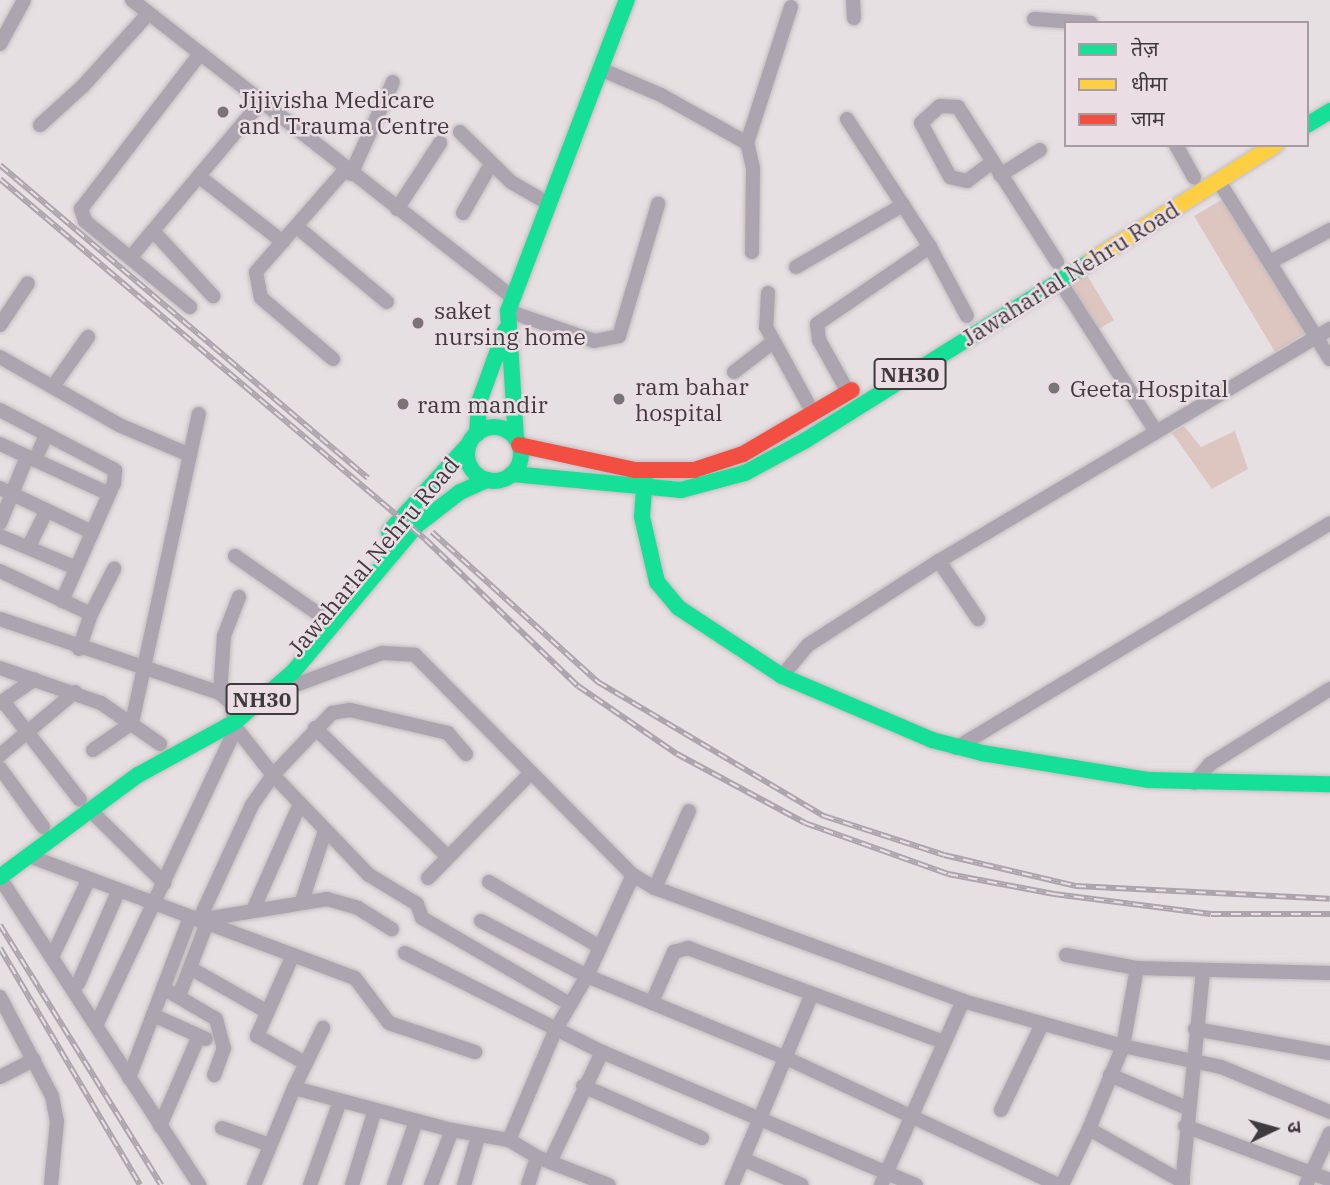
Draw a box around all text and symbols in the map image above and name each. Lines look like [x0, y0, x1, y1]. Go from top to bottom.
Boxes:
legend [1064, 21, 1309, 147]
text: तेज़ [1131, 34, 1159, 62]
text: धीमा [1131, 69, 1167, 97]
place label: Jijivisha Medicare and Trauma Centre [239, 85, 449, 139]
marker: Jijivisha Medicare and Trauma Centre [213, 102, 233, 122]
text: जाम [1131, 104, 1165, 132]
street label: Jawaharlal Nehru Road [956, 195, 1184, 351]
place label: saket nursing home [434, 296, 586, 350]
marker: saket nursing home [408, 313, 428, 333]
road number: NH30 [873, 356, 947, 392]
place label: ram bahar hospital [635, 372, 749, 426]
place label: Geeta Hospital [1070, 374, 1228, 402]
marker: Geeta Hospital [1044, 378, 1064, 398]
marker: ram bahar hospital [609, 389, 629, 409]
place label: ram mandir [417, 390, 548, 418]
marker: ram mandir [395, 396, 411, 412]
street label: Jawaharlal Nehru Road [282, 451, 464, 661]
road number: NH30 [225, 682, 299, 716]
north arrow [1239, 1094, 1309, 1164]
text: उ [1282, 1121, 1307, 1134]

